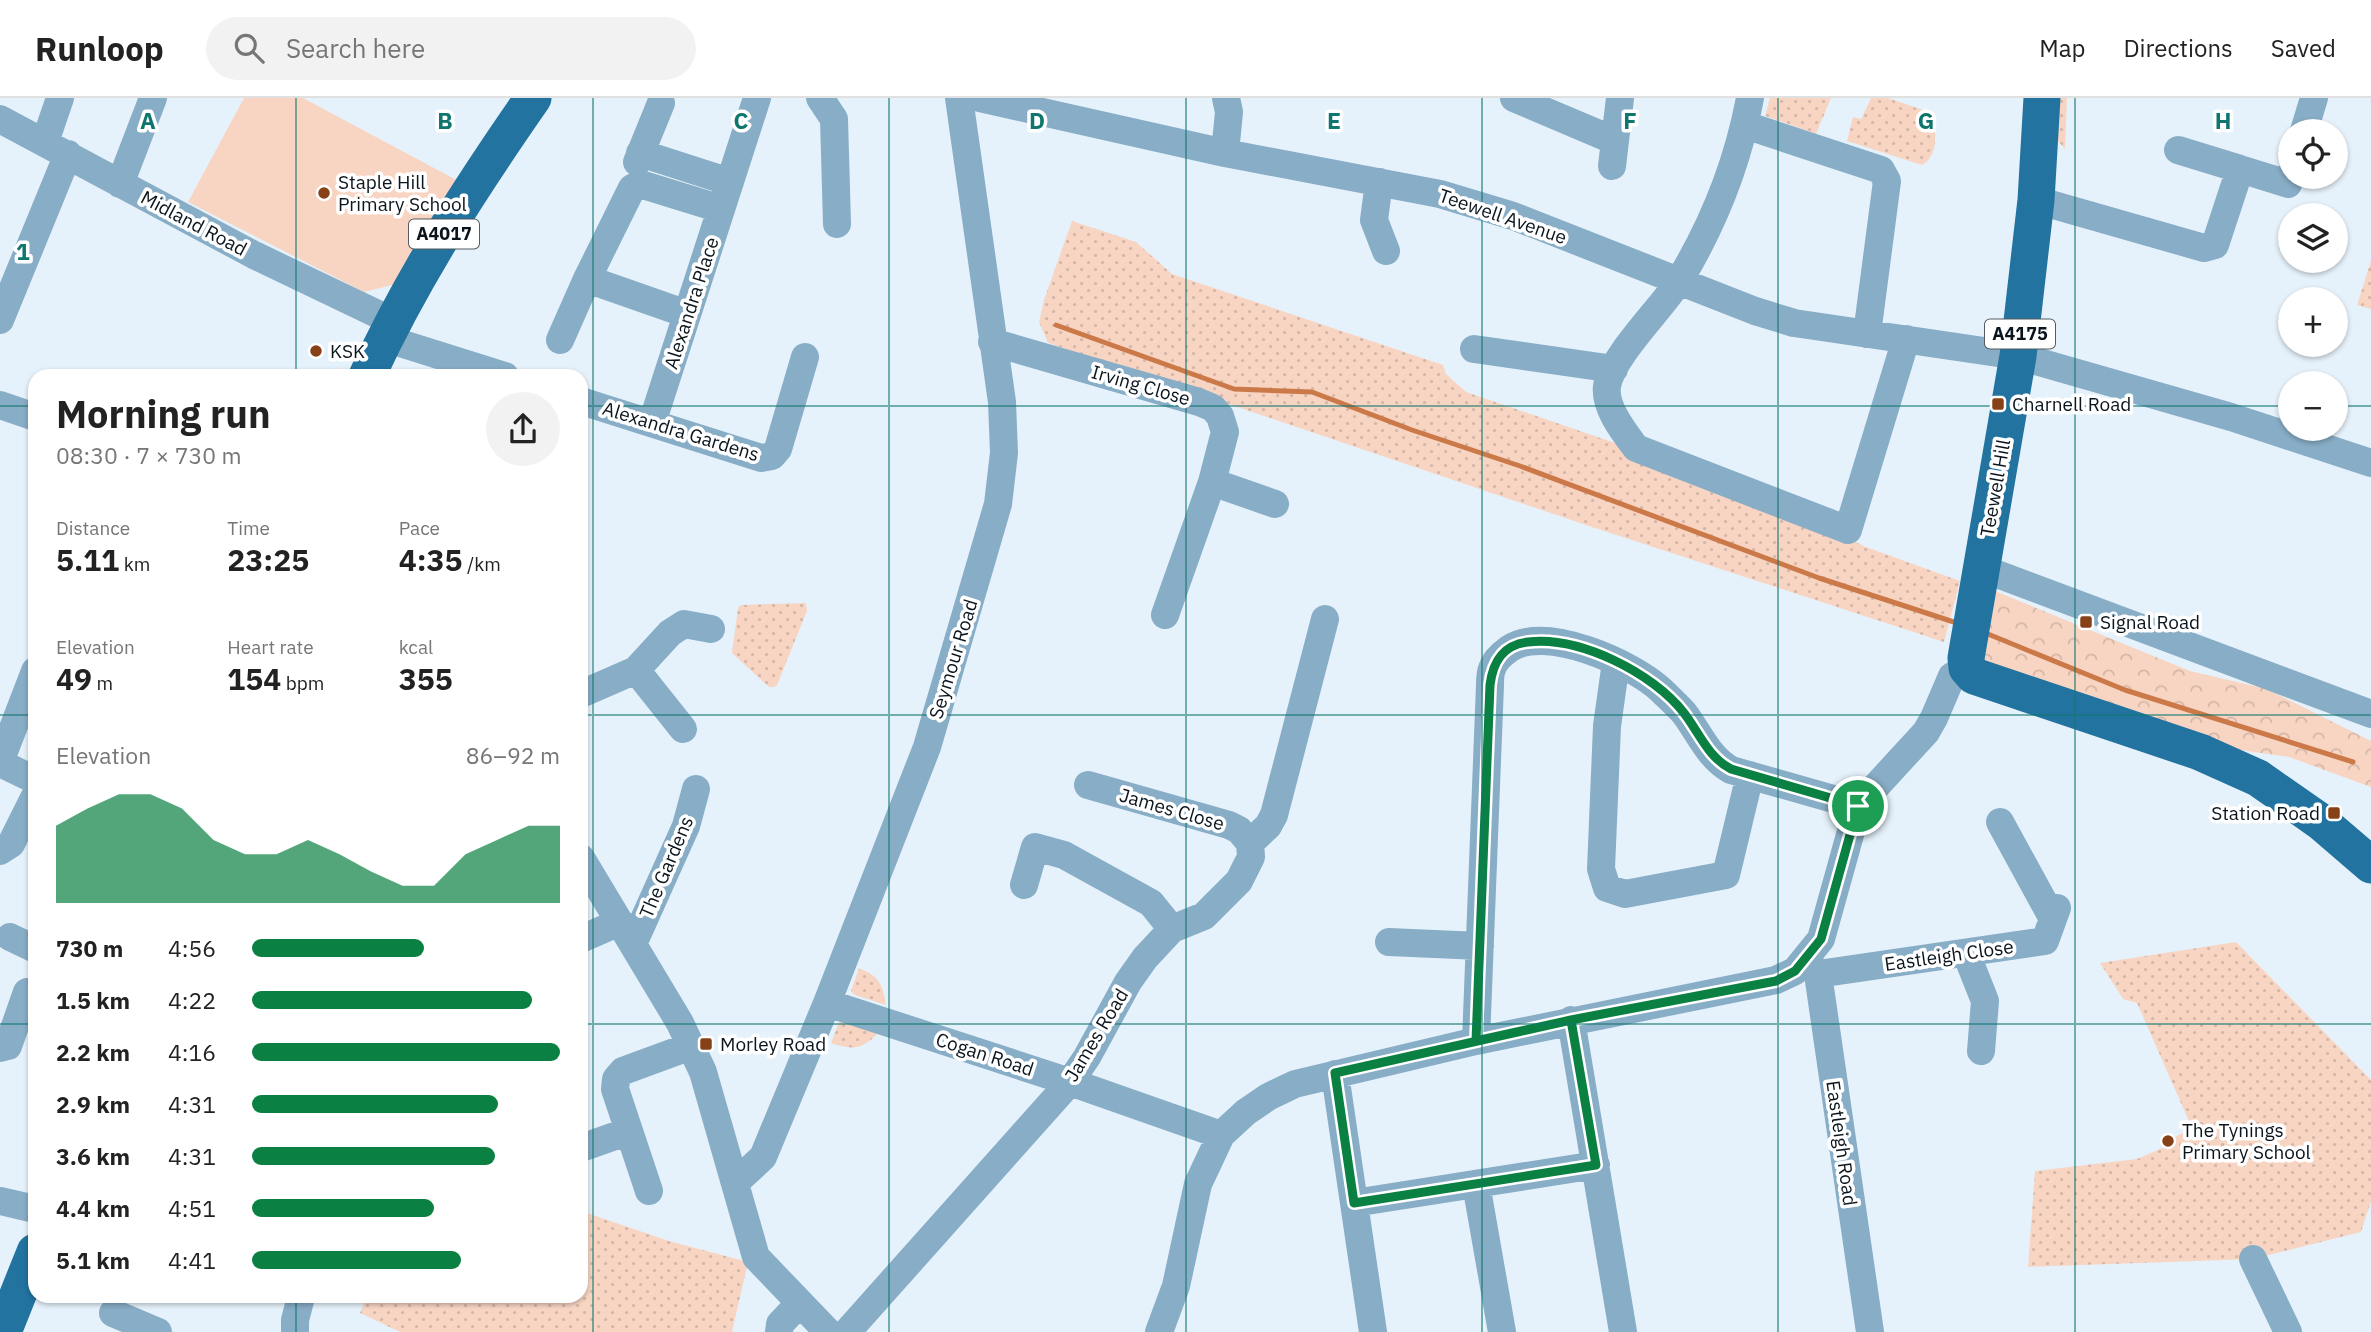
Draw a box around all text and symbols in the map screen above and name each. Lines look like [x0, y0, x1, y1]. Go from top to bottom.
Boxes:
search box [206, 17, 696, 80]
text: Runloop [35, 27, 164, 70]
icon: search [230, 29, 268, 67]
text: Search here [286, 31, 425, 65]
text: Map [2039, 32, 2085, 64]
text: Directions [2123, 32, 2233, 64]
text: Saved [2271, 32, 2336, 64]
text: A [140, 105, 156, 135]
text: B [437, 105, 453, 135]
text: C [734, 105, 749, 135]
text: D [1029, 105, 1045, 135]
text: E [1327, 105, 1341, 135]
text: F [1623, 105, 1637, 135]
text: G [1918, 105, 1934, 135]
text: H [2215, 105, 2231, 135]
map controls [2278, 119, 2348, 441]
button: locate [2278, 119, 2348, 189]
place label: Staple Hill Primary School [338, 170, 467, 216]
street label: Teewell Avenue [1436, 183, 1570, 249]
street label: Midland Road [137, 185, 251, 261]
marker: Staple Hill Primary School [316, 185, 332, 201]
button: layers [2278, 203, 2348, 273]
road number: A4017 [409, 219, 479, 248]
street label: Alexandra Place [658, 234, 724, 372]
text: 1 [16, 236, 30, 266]
button: + [2278, 287, 2348, 357]
road number: A4175 [1985, 320, 2055, 348]
place label: KSK [330, 339, 365, 363]
marker: KSK [308, 343, 324, 359]
street label: Irving Close [1089, 359, 1193, 411]
button: − [2278, 371, 2348, 441]
text: Morning run [56, 389, 271, 438]
button: share [486, 392, 560, 466]
place label: Charnell Road [2012, 392, 2131, 416]
street label: Alexandra Gardens [600, 396, 762, 466]
marker: Charnell Road [1990, 396, 2006, 412]
street label: Teewell Hill [1975, 437, 2015, 539]
text: 08:30 · 7 × 730 m [56, 440, 242, 470]
text: Distance [56, 516, 130, 540]
text: Time [227, 516, 270, 540]
text: Pace [399, 516, 440, 540]
text: 5.11 [56, 540, 119, 579]
text: 23:25 [227, 540, 309, 579]
text: 4:35 [399, 540, 463, 579]
text: km [119, 552, 150, 576]
text: /km [463, 552, 501, 576]
street label: Seymour Road [923, 596, 983, 722]
place label: Signal Road [2100, 610, 2200, 634]
marker: Signal Road [2078, 614, 2094, 630]
text: Elevation [56, 635, 135, 659]
text: Heart rate [227, 635, 314, 659]
text: kcal [399, 635, 433, 659]
text: 49 [56, 659, 92, 698]
text: 154 [227, 659, 281, 698]
text: 355 [399, 659, 453, 698]
text: m [92, 671, 113, 695]
text: bpm [281, 671, 324, 695]
text: Elevation [56, 740, 151, 770]
text: 86–92 m [466, 740, 560, 770]
pin [1828, 776, 1888, 836]
street label: James Close [1117, 783, 1227, 835]
icon: arrive [1839, 787, 1877, 825]
place label: Station Road [2211, 801, 2320, 825]
marker: Station Road [2326, 805, 2342, 821]
street label: The Gardens [634, 812, 698, 922]
text: 730 m [56, 933, 123, 963]
text: 4:56 [168, 933, 216, 963]
street label: Eastleigh Close [1883, 934, 2015, 976]
street label: James Road [1059, 984, 1133, 1086]
text: 1.5 km [56, 985, 130, 1015]
text: 4:22 [168, 985, 216, 1015]
street label: Cogan Road [933, 1027, 1037, 1081]
place label: Morley Road [720, 1032, 826, 1056]
marker: Morley Road [698, 1036, 714, 1052]
text: 2.2 km [56, 1037, 130, 1067]
text: 4:16 [168, 1037, 216, 1067]
street label: Eastleigh Road [1821, 1079, 1863, 1207]
text: 2.9 km [56, 1089, 130, 1119]
text: 4:31 [168, 1089, 216, 1119]
place label: The Tynings Primary School [2182, 1118, 2311, 1164]
marker: The Tynings Primary School [2160, 1133, 2176, 1149]
text: 3.6 km [56, 1141, 130, 1171]
text: 4:31 [168, 1141, 216, 1171]
text: 4.4 km [56, 1193, 130, 1223]
text: 4:51 [168, 1193, 216, 1223]
text: 5.1 km [56, 1245, 130, 1275]
text: 4:41 [168, 1245, 216, 1275]

